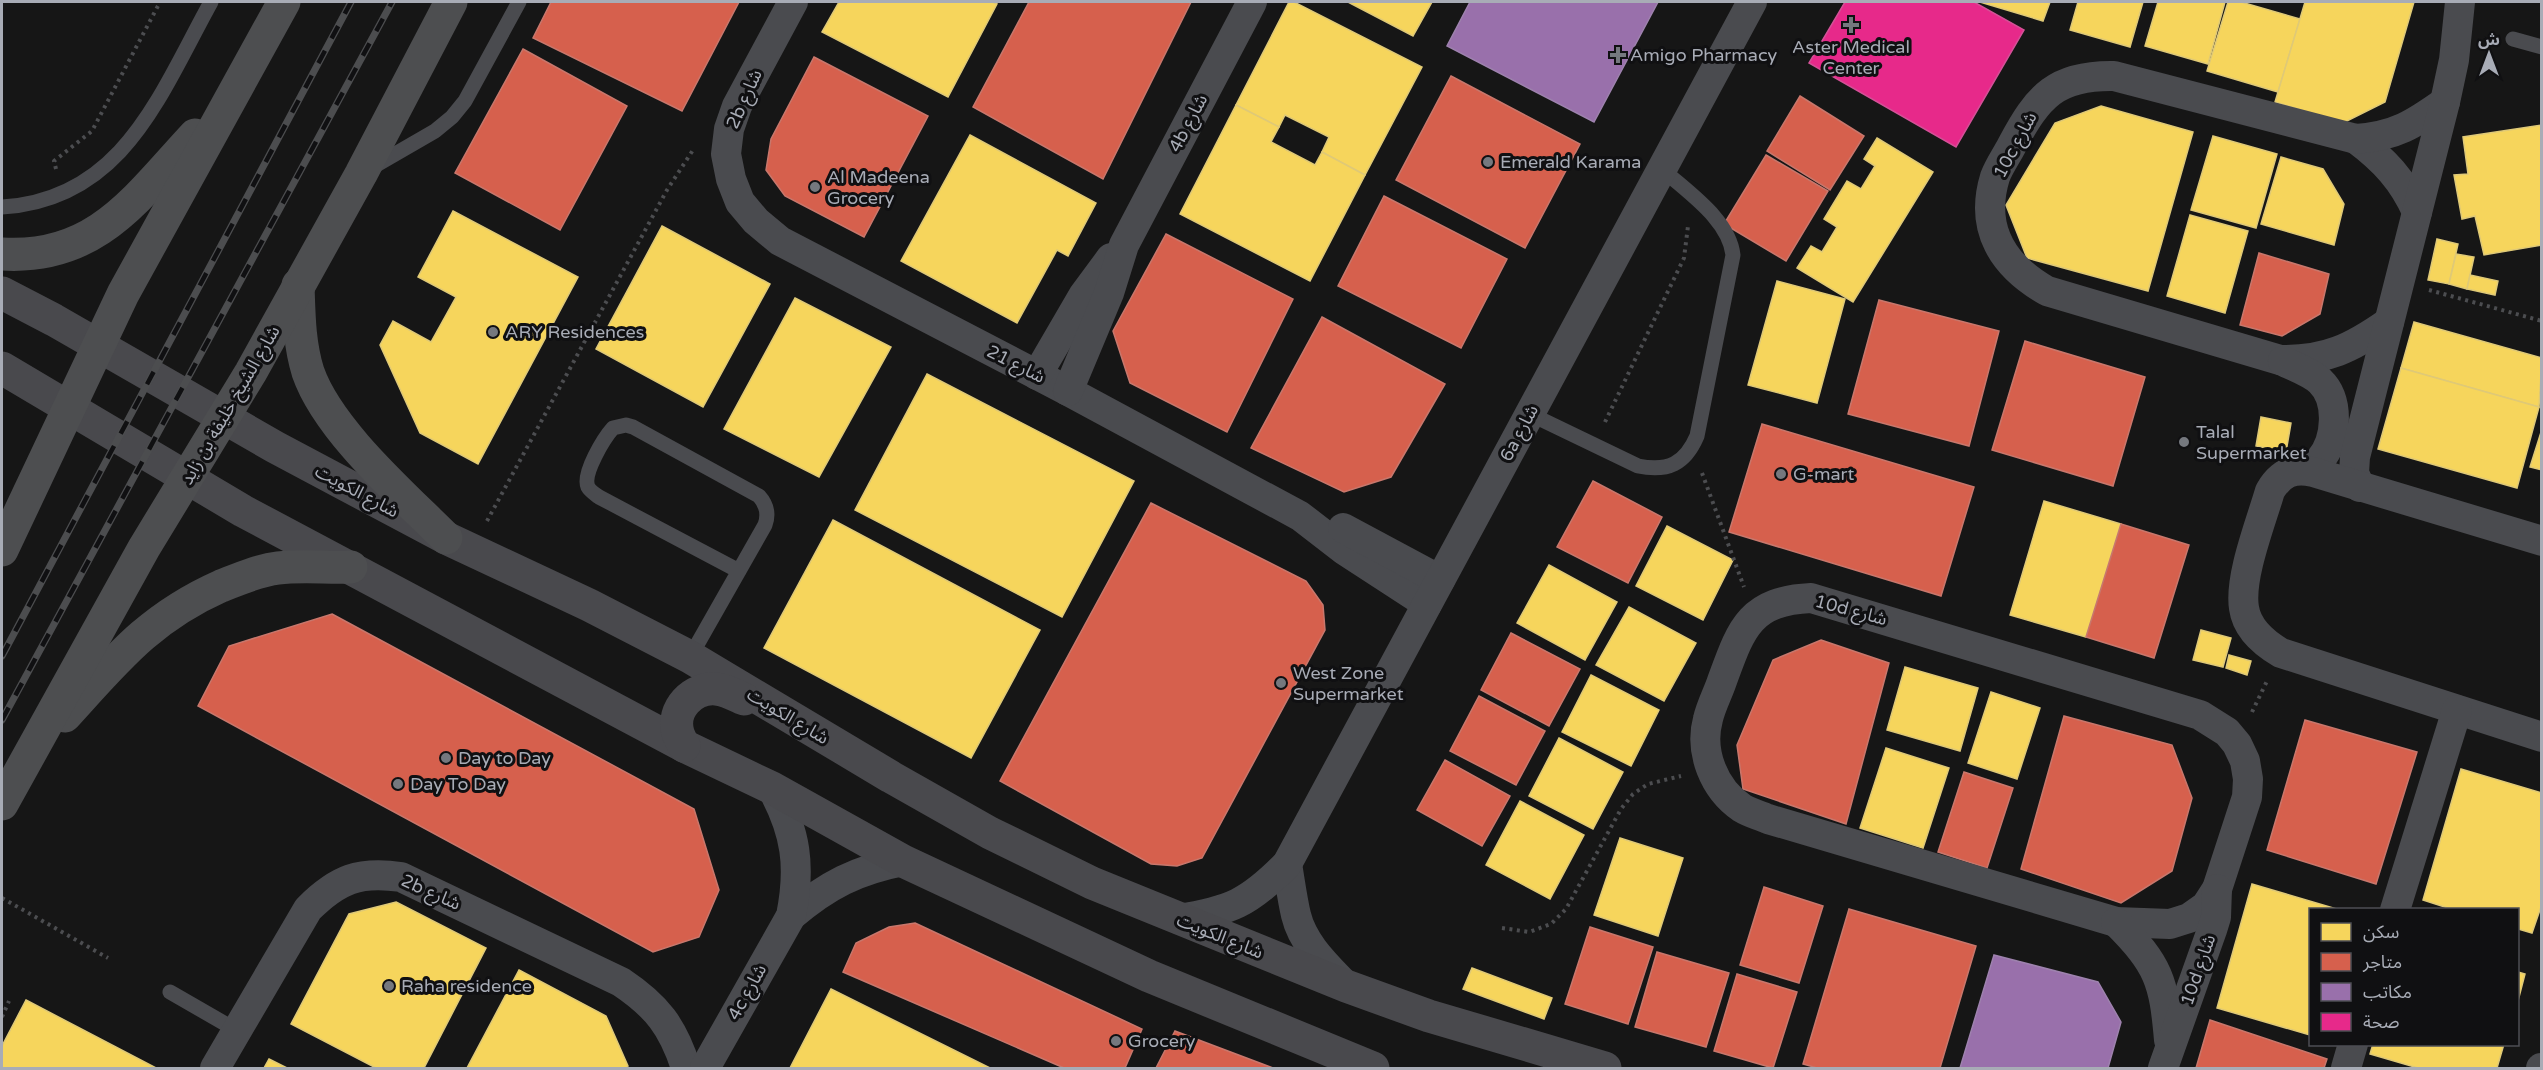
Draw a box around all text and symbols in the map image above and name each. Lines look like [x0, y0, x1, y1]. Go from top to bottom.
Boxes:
marker: Aster Medical Center [1842, 16, 1860, 34]
north arrow [2459, 24, 2519, 84]
text: ش [2478, 30, 2500, 50]
place label: Aster Medical Center [1792, 36, 1910, 79]
place label: Amigo Pharmacy [1630, 44, 1778, 66]
marker: Amigo Pharmacy [1611, 48, 1625, 62]
street label: 2b شارع [721, 66, 769, 133]
street label: 4b شارع [1164, 90, 1215, 157]
street label: 10c شارع [1988, 108, 2044, 183]
place label: Emerald Karama [1500, 151, 1641, 173]
marker: Emerald Karama [1481, 155, 1495, 169]
place label: Al Madeena Grocery [827, 166, 930, 209]
marker: Al Madeena Grocery [808, 180, 822, 194]
street label: شارع الشيخ خليفة بن زايد [175, 321, 287, 490]
place label: ARY Residences [505, 321, 644, 343]
marker: ARY Residences [486, 325, 500, 339]
street label: شارع 21 [982, 340, 1049, 391]
street label: 6a شارع [1495, 401, 1546, 467]
place label: Talal Supermarket [2196, 421, 2307, 464]
marker: Talal Supermarket [2177, 435, 2191, 449]
street label: شارع الكويت [310, 460, 403, 525]
place label: G-mart [1793, 463, 1855, 485]
marker: G-mart [1774, 467, 1788, 481]
street label: 10d شارع [1812, 590, 1889, 633]
place label: West Zone Supermarket [1293, 662, 1404, 705]
marker: West Zone Supermarket [1274, 676, 1288, 690]
street label: شارع الكويت [742, 683, 833, 752]
place label: Day to Day [458, 747, 551, 769]
marker: Day to Day [439, 751, 453, 765]
place label: Day To Day [410, 773, 506, 795]
marker: Day To Day [391, 777, 405, 791]
street label: 2b شارع [397, 869, 464, 917]
legend [2309, 908, 2519, 1046]
street label: شارع الكويت [1172, 909, 1267, 966]
text: سكن [2363, 921, 2399, 943]
street label: 10d شارع [2176, 932, 2223, 1009]
text: متاجر [2362, 951, 2402, 973]
street label: 4c شارع [723, 960, 774, 1025]
place label: Raha residence [401, 975, 532, 997]
marker: Raha residence [382, 979, 396, 993]
text: مكاتب [2363, 981, 2412, 1003]
text: صحة [2363, 1011, 2399, 1033]
place label: Grocery [1128, 1030, 1196, 1052]
marker: Grocery [1109, 1034, 1123, 1048]

